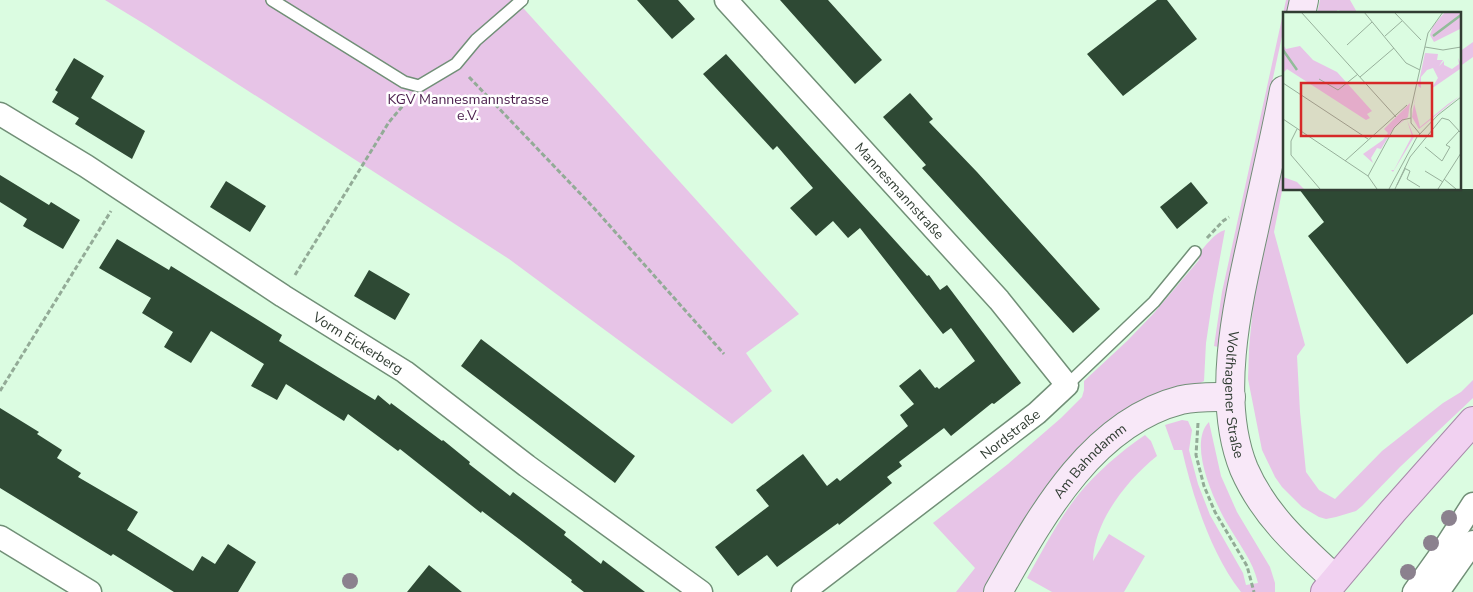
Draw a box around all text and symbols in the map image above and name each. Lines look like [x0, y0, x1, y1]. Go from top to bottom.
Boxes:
inset map [1283, 12, 1460, 190]
park label: KGV Mannesmannstrasse e.V. [387, 90, 549, 125]
street label: Mannesmannstraße [850, 139, 948, 244]
street label: Vorm Eickerberg [308, 307, 407, 379]
street label: Wolfhagener Straße [1220, 330, 1249, 461]
street label: Nordstraße [976, 405, 1044, 464]
street label: Am Bahndamm [1049, 419, 1130, 502]

